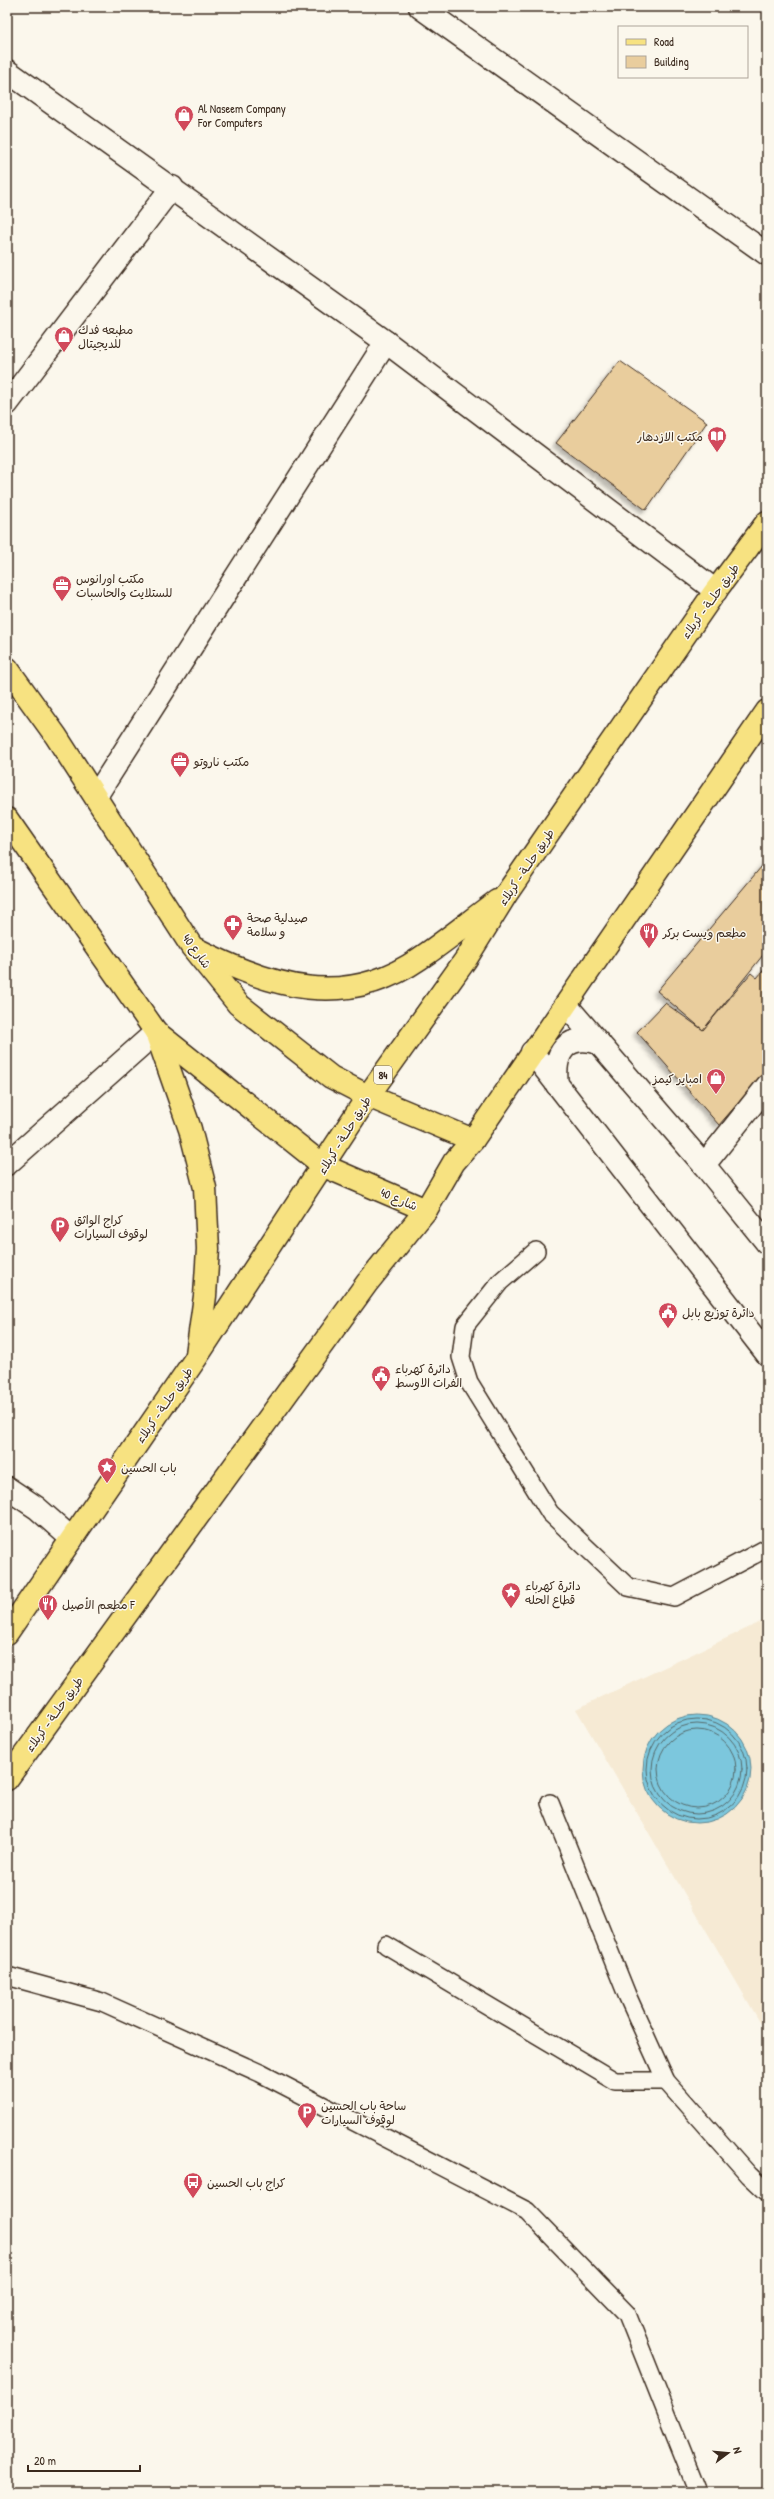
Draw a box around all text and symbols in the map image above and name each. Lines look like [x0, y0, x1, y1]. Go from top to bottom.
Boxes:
legend [618, 26, 748, 78]
text: Road [654, 33, 674, 50]
text: Building [654, 53, 689, 70]
place label: Al Naseem Company For Computers [197, 100, 286, 131]
shop icon: Al Naseem Company For Computers [173, 104, 195, 132]
place label: مطبعه فدك للديجيتال [78, 321, 133, 352]
shop icon: مطبعه فدك للديجيتال [53, 325, 75, 353]
library icon: مكتب الازدهار [706, 425, 728, 453]
place label: مكتب الازدهار [636, 428, 703, 445]
street label: طريق حلــة - كربلاء [677, 560, 743, 642]
place label: مكتب اورانوس للستلايت والحاسبات [76, 570, 172, 601]
office icon: مكتب اورانوس للستلايت والحاسبات [51, 574, 73, 602]
office icon: مكتب ناروتو [169, 750, 191, 778]
place label: مكتب ناروتو [193, 753, 249, 770]
street label: طريق حلــة - كربلاء [494, 825, 558, 909]
place label: صيدلية صحة و سلامة [247, 909, 308, 940]
pharmacy icon: صيدلية صحة و سلامة [222, 913, 244, 941]
restaurant icon: مطعم ويست بركر [638, 921, 660, 949]
place label: مطعم ويست بركر [662, 924, 746, 942]
street label: شارع 40 [178, 930, 215, 972]
road number: 84 [374, 1066, 392, 1084]
shop icon: امباير كيمز [705, 1067, 727, 1095]
place label: امباير كيمز [652, 1070, 702, 1087]
street label: طريق حلــة - كربلاء [313, 1093, 375, 1177]
street label: شارع 40 [378, 1184, 420, 1215]
place label: كراج الواثق لوقوف السيارات [74, 1211, 148, 1242]
parking icon: كراج الواثق لوقوف السيارات [49, 1215, 71, 1243]
public building icon: دائرة توزيع بابل [657, 1301, 679, 1329]
place label: دائرة توزيع بابل [682, 1304, 754, 1322]
place label: دائرة كهرباء الفرات الاوسط [395, 1360, 462, 1391]
street label: طريق حلــة - كربلاء [131, 1364, 197, 1446]
public building icon: دائرة كهرباء الفرات الاوسط [370, 1364, 392, 1392]
place icon: باب الحسين [96, 1456, 118, 1484]
place label: باب الحسين [121, 1459, 177, 1476]
place label: دائرة كهرباء قطاع الحله [525, 1577, 581, 1609]
place icon: دائرة كهرباء قطاع الحله [500, 1581, 522, 1609]
restaurant icon: مطعم الأصيل F [37, 1593, 59, 1621]
place label: مطعم الأصيل F [62, 1596, 135, 1614]
street label: طريق حلــة - كربلاء [21, 1673, 87, 1755]
place label: ساحة باب الحسين لوقوف السيارات [321, 2097, 406, 2128]
parking icon: ساحة باب الحسين لوقوف السيارات [296, 2101, 318, 2129]
bus stop icon: كراج باب الحسين [182, 2171, 204, 2199]
place label: كراج باب الحسين [207, 2174, 285, 2192]
north arrow [708, 2433, 748, 2473]
text: N [730, 2445, 745, 2455]
scale bar [28, 2447, 140, 2473]
text: 20 m [34, 2452, 56, 2469]

